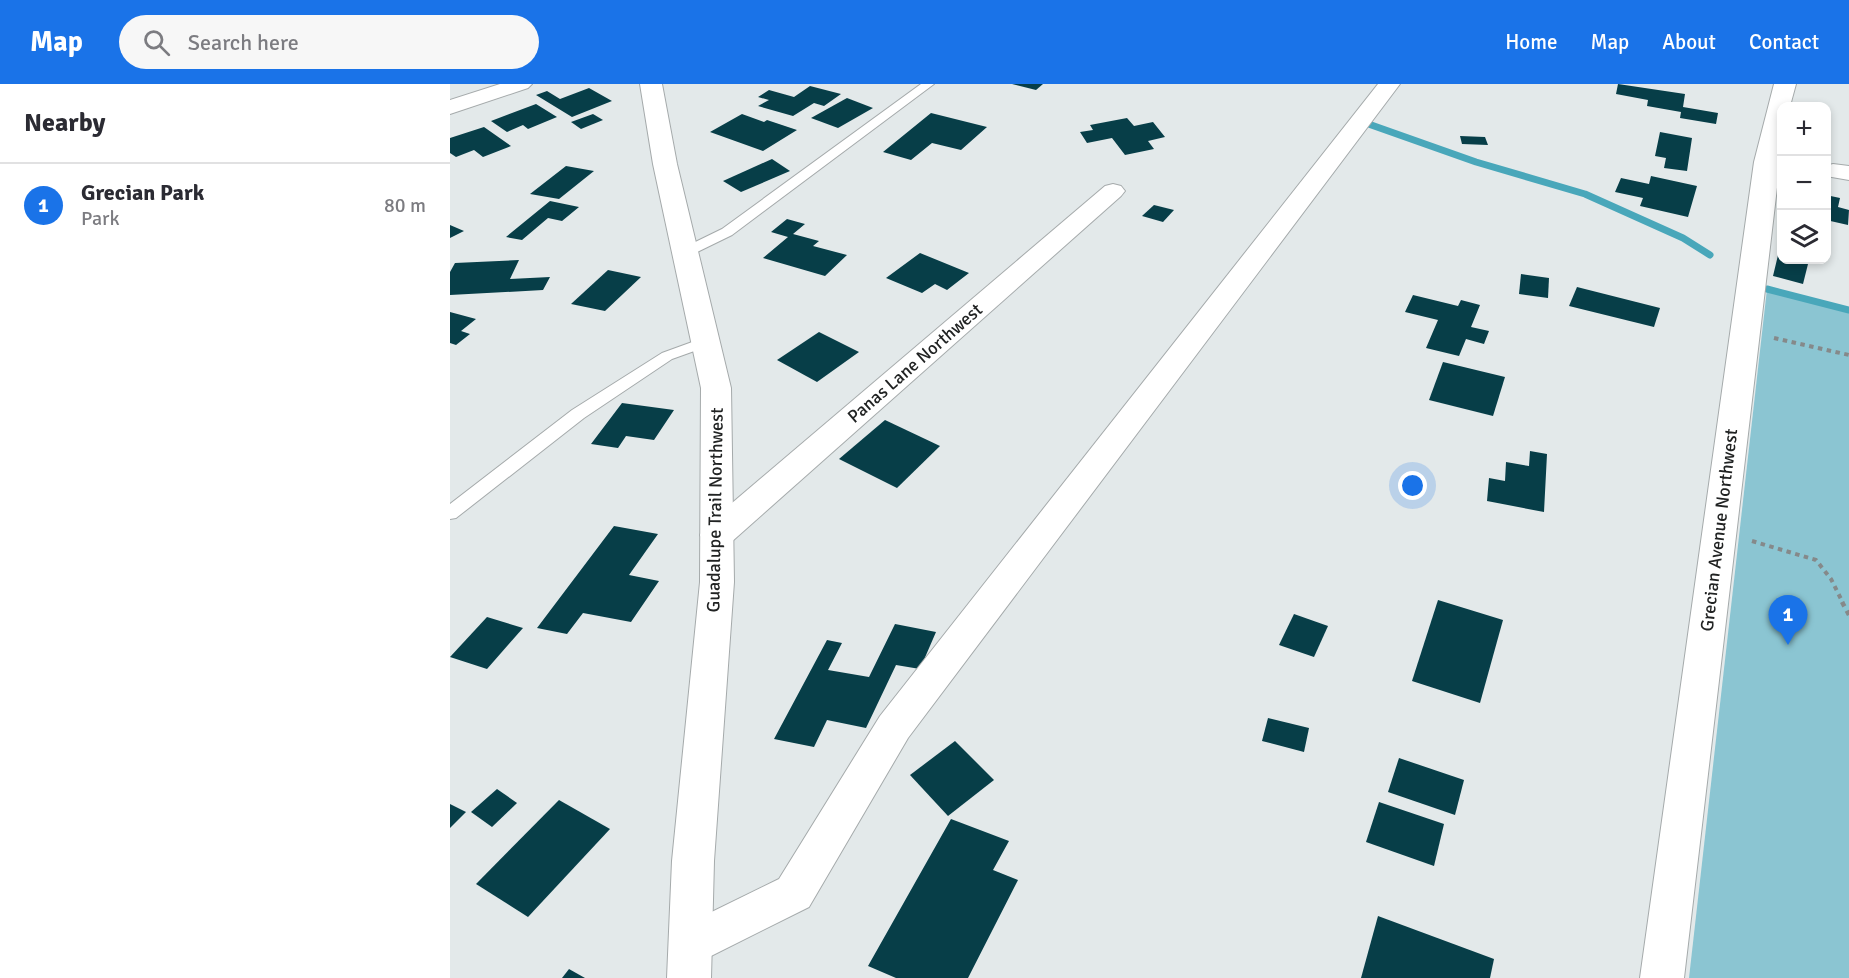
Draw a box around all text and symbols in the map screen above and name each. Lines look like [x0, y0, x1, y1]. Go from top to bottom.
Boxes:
search box [119, 15, 539, 69]
text: Map [30, 25, 83, 59]
icon: search [140, 26, 173, 59]
text: Search here [188, 29, 299, 56]
text: Home [1505, 29, 1558, 55]
text: Map [1591, 29, 1629, 55]
text: About [1662, 29, 1716, 55]
text: Contact [1749, 29, 1819, 55]
map controls [1777, 102, 1831, 264]
button: + [1777, 102, 1831, 156]
text: Nearby [24, 107, 105, 139]
button: − [1777, 156, 1831, 210]
text: Grecian Park [81, 179, 204, 206]
text: 1 [38, 193, 49, 218]
text: 80 m [384, 193, 426, 218]
text: Park [81, 206, 119, 231]
button: layers [1777, 210, 1831, 264]
street label: Panas Lane Northwest [843, 299, 987, 427]
street label: Guadalupe Trail Northwest [702, 407, 728, 613]
street label: Grecian Avenue Northwest [1696, 427, 1742, 633]
your location [1398, 471, 1427, 500]
pin: 1 [1768, 596, 1808, 645]

